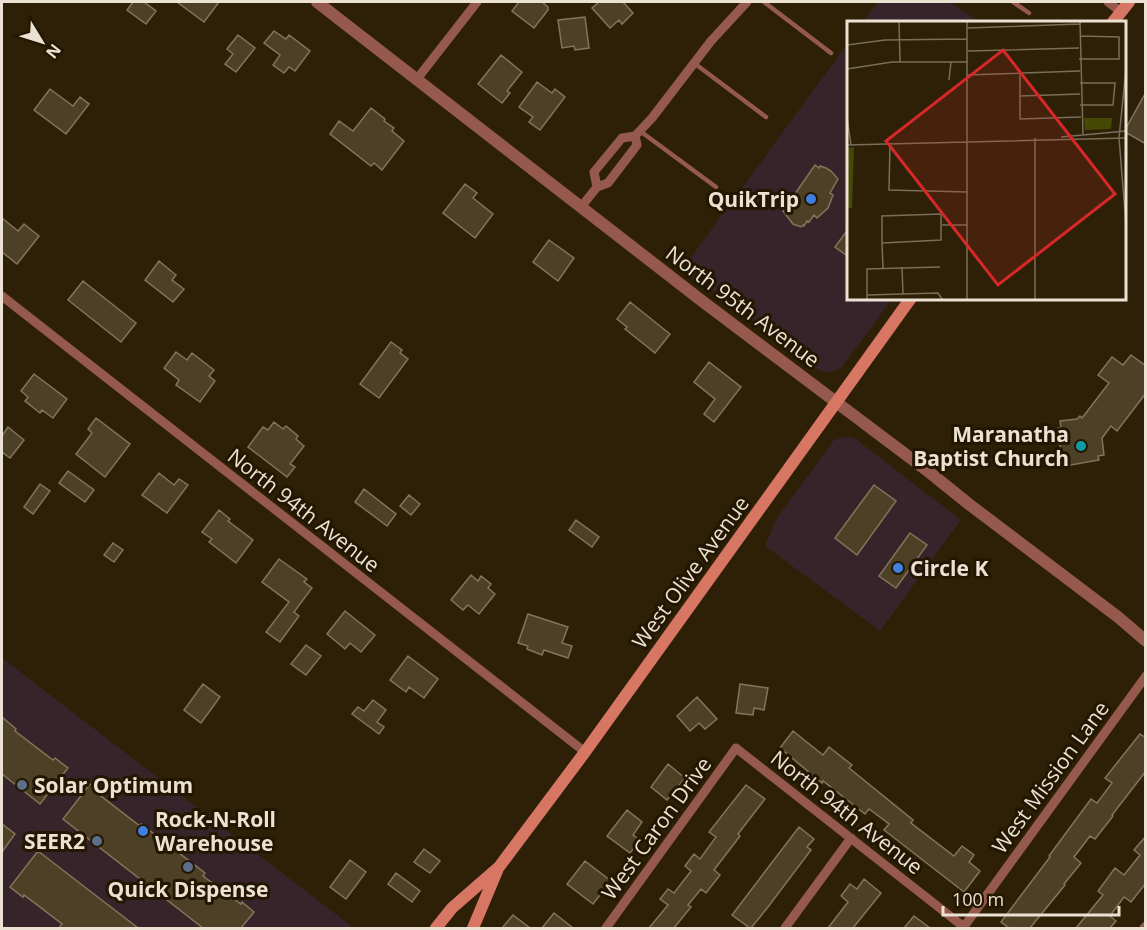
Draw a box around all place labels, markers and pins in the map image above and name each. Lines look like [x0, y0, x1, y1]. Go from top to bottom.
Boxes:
place label: QuikTrip [708, 185, 799, 213]
marker: QuikTrip [804, 192, 818, 206]
place label: Maranatha Baptist Church [913, 420, 1069, 472]
marker: Maranatha Baptist Church [1074, 439, 1088, 453]
place label: Circle K [910, 554, 988, 582]
marker: Circle K [891, 561, 905, 575]
place label: Solar Optimum [34, 771, 193, 799]
marker: Solar Optimum [15, 778, 29, 792]
place label: Rock-N-Roll Warehouse [155, 805, 276, 857]
marker: Rock-N-Roll Warehouse [136, 824, 150, 838]
place label: SEER2 [24, 827, 85, 855]
marker: SEER2 [90, 834, 104, 848]
marker: Quick Dispense [181, 860, 195, 874]
place label: Quick Dispense [108, 875, 268, 903]

